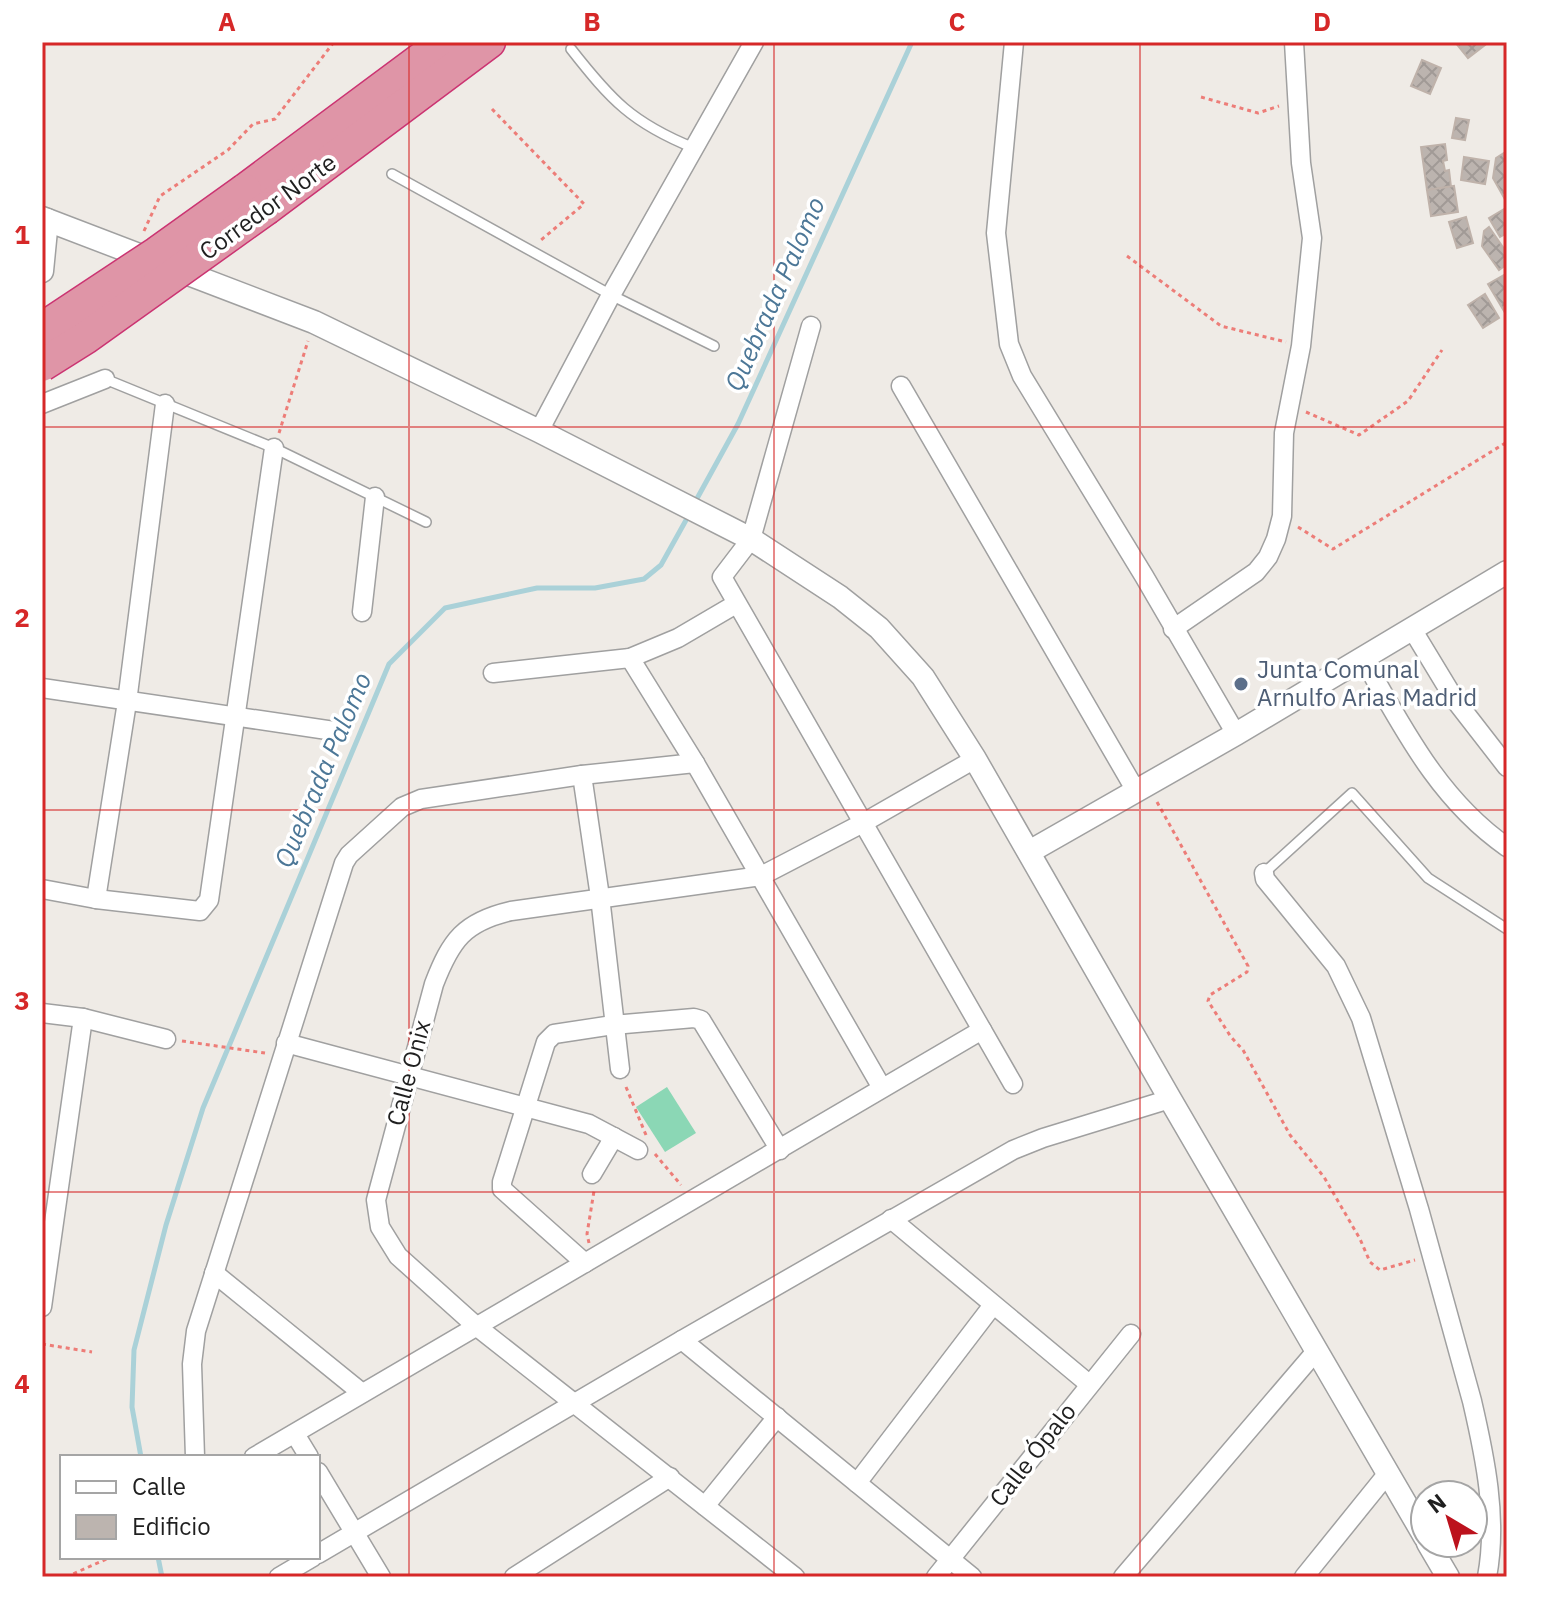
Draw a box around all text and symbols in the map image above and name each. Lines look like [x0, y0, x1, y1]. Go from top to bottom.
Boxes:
text: A [218, 4, 236, 38]
text: B [583, 4, 601, 38]
text: C [949, 4, 966, 38]
text: D [1313, 4, 1331, 38]
street label: Corredor Norte [193, 146, 342, 267]
water label: Quebrada Palomo [716, 191, 832, 396]
text: 1 [14, 217, 30, 251]
text: 2 [14, 600, 30, 634]
place label: Junta Comunal Arnulfo Arias Madrid [1257, 653, 1477, 713]
water label: Quebrada Palomo [266, 667, 379, 872]
marker: Junta Comunal Arnulfo Arias Madrid [1232, 675, 1250, 693]
text: 3 [14, 983, 30, 1017]
street label: Calle Onix [379, 1016, 438, 1129]
text: 4 [14, 1366, 30, 1400]
street label: Calle Ópalo [982, 1396, 1083, 1513]
legend [60, 1455, 320, 1559]
text: Calle [132, 1470, 186, 1502]
north arrow [1409, 1479, 1489, 1559]
text: N [1421, 1487, 1452, 1519]
text: Edificio [132, 1510, 211, 1542]

